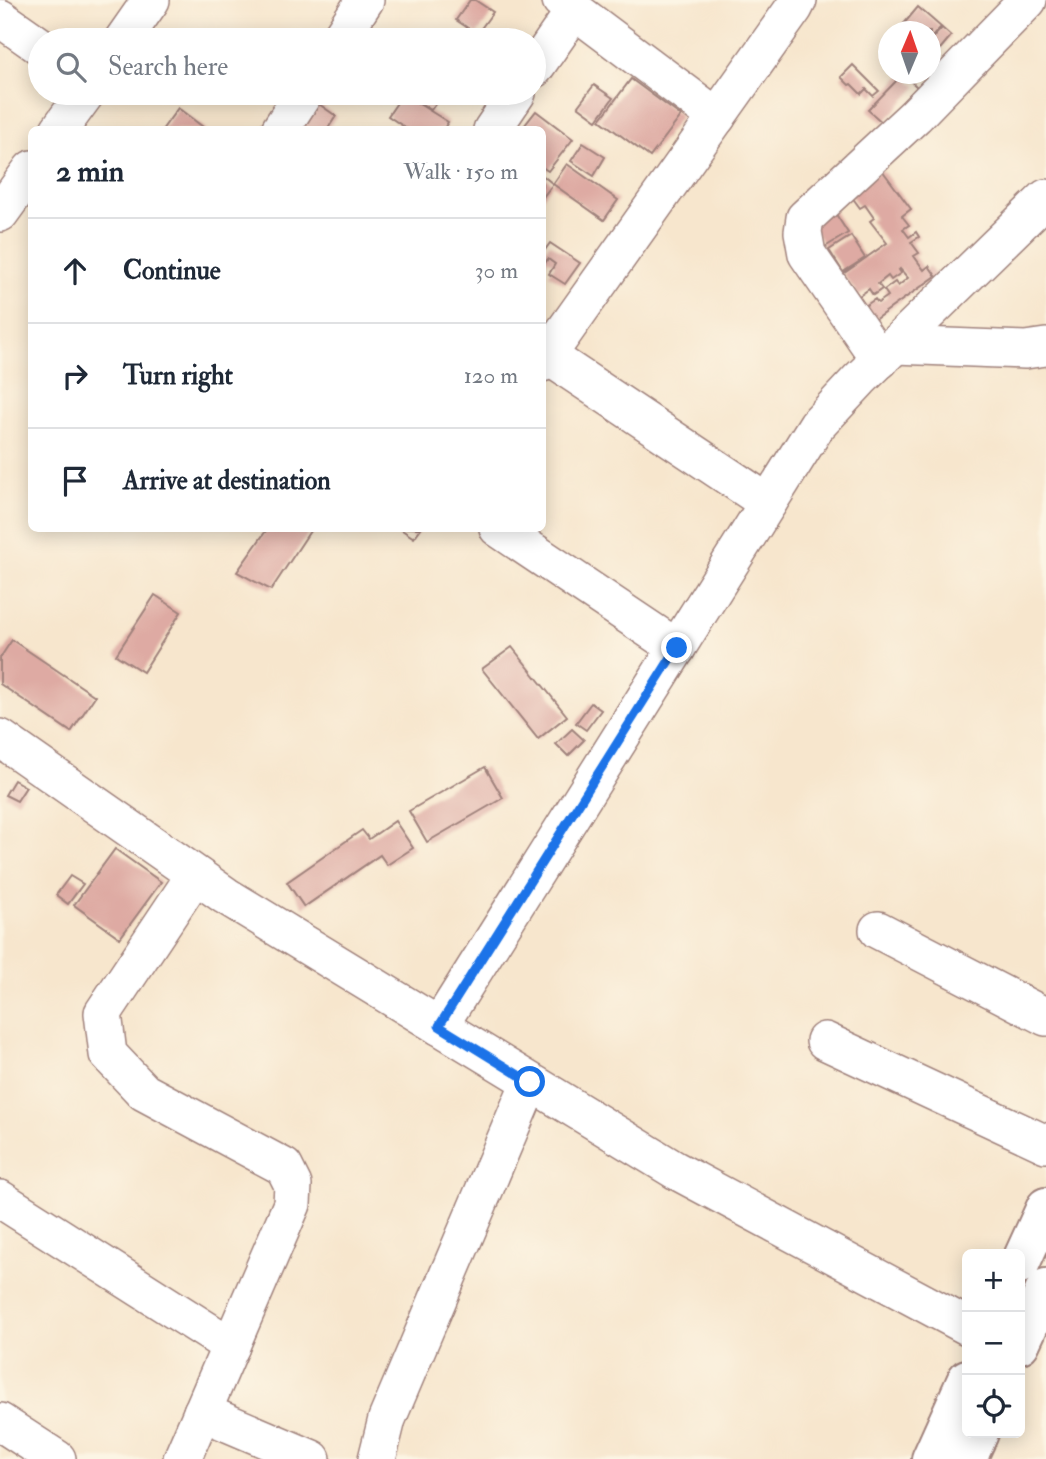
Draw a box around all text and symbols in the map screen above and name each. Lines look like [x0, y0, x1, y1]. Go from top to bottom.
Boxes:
north arrow [878, 21, 941, 84]
search box [28, 28, 546, 105]
icon: search [52, 48, 90, 86]
text: Search here [108, 51, 228, 83]
text: 2 min [56, 153, 124, 190]
text: Walk · 150 m [404, 157, 518, 186]
icon: ahead [56, 252, 94, 290]
text: Continue [123, 255, 221, 287]
text: 30 m [475, 256, 518, 285]
icon: right [56, 357, 94, 395]
text: Turn right [123, 360, 233, 392]
text: 120 m [464, 361, 518, 390]
icon: arrive [56, 462, 94, 500]
text: Arrive at destination [123, 465, 331, 497]
route end [661, 632, 692, 663]
route start [514, 1066, 545, 1097]
map controls [962, 1249, 1025, 1438]
button: + [962, 1249, 1025, 1312]
button: − [962, 1312, 1025, 1375]
button: locate [962, 1375, 1025, 1438]

